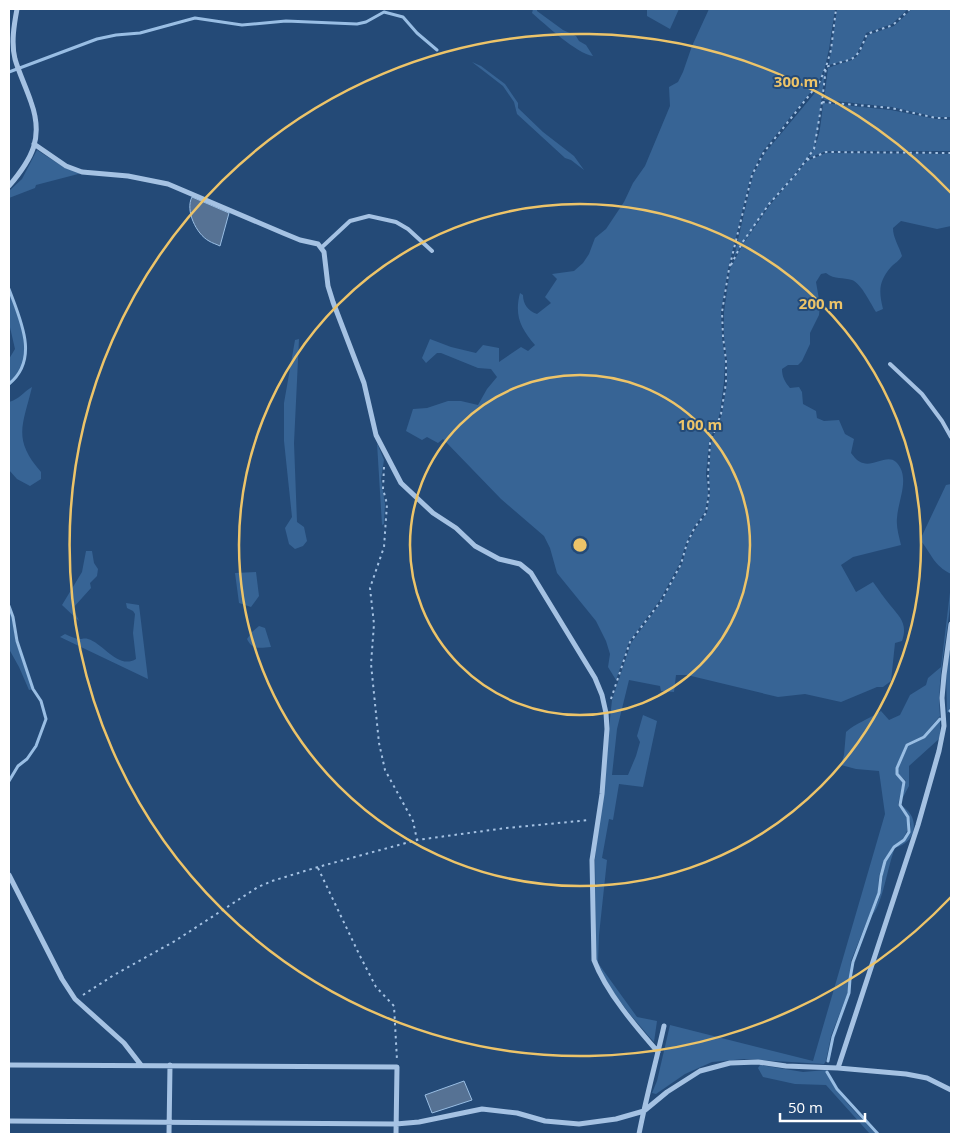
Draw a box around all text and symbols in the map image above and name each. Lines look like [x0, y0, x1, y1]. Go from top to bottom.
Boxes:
text: 300 m [774, 71, 818, 91]
text: 200 m [799, 293, 843, 313]
text: 100 m [678, 414, 722, 434]
centre of rings [571, 536, 589, 554]
scale bar [780, 1090, 865, 1122]
text: 50 m [788, 1097, 823, 1117]

